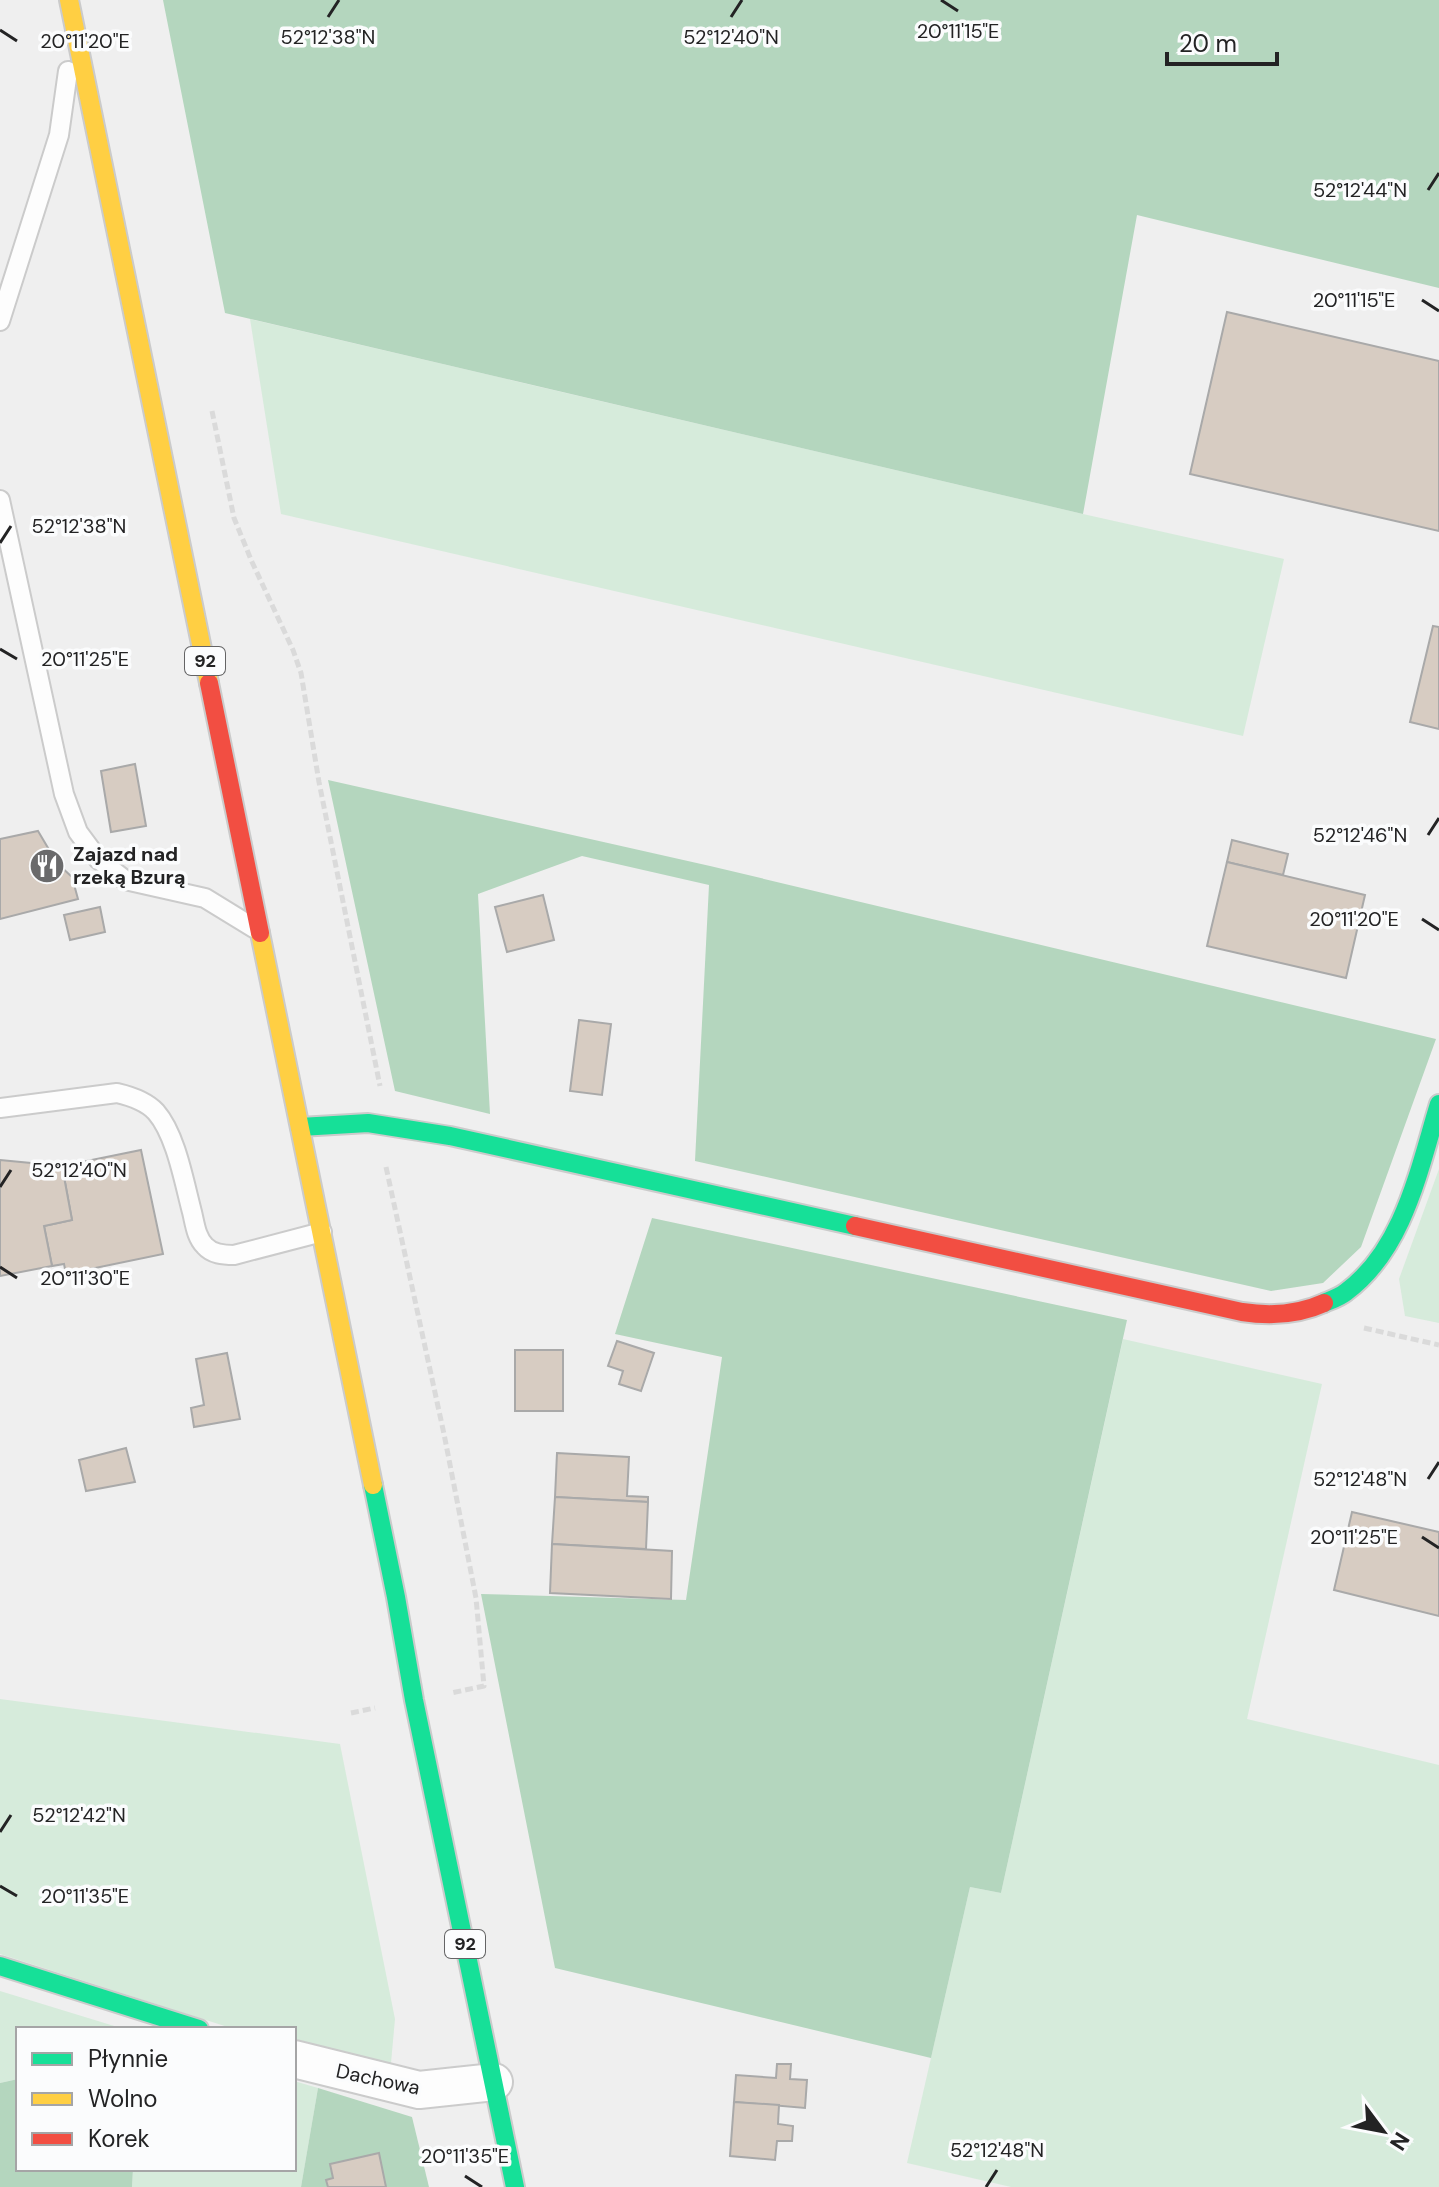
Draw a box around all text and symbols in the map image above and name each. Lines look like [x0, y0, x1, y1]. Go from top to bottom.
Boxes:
scale bar [1167, 16, 1277, 66]
text: 20°11'15"E [917, 18, 999, 44]
text: 52°12'38"N [281, 24, 375, 50]
text: 52°12'40"N [683, 24, 779, 50]
text: 20°11'20"E [40, 28, 130, 54]
text: 20 m [1179, 28, 1237, 59]
text: 52°12'44"N [1313, 177, 1407, 203]
text: 20°11'15"E [1313, 287, 1395, 313]
text: 52°12'38"N [32, 513, 126, 539]
text: 20°11'25"E [41, 646, 129, 672]
road number: 92 [185, 647, 225, 675]
text: 52°12'46"N [1313, 822, 1407, 848]
place label: Zajazd nad rzeką Bzurą [73, 841, 185, 890]
restaurant icon: Zajazd nad rzeką Bzurą [28, 847, 66, 885]
text: 20°11'20"E [1309, 906, 1399, 932]
text: 52°12'40"N [31, 1157, 127, 1183]
text: 20°11'30"E [40, 1265, 130, 1291]
text: 52°12'48"N [1313, 1466, 1407, 1492]
text: 20°11'25"E [1310, 1524, 1398, 1550]
text: 52°12'42"N [32, 1802, 126, 1828]
text: 20°11'35"E [41, 1883, 129, 1909]
road number: 92 [445, 1930, 485, 1958]
legend [16, 2027, 296, 2171]
text: Płynnie [88, 2043, 168, 2074]
street label: Dachowa [334, 2057, 422, 2101]
text: Wolno [88, 2083, 158, 2114]
north arrow [1343, 2091, 1423, 2171]
text: Korek [88, 2123, 150, 2154]
text: N [1383, 2127, 1416, 2156]
text: 52°12'48"N [950, 2137, 1044, 2163]
text: 20°11'35"E [421, 2143, 509, 2169]

